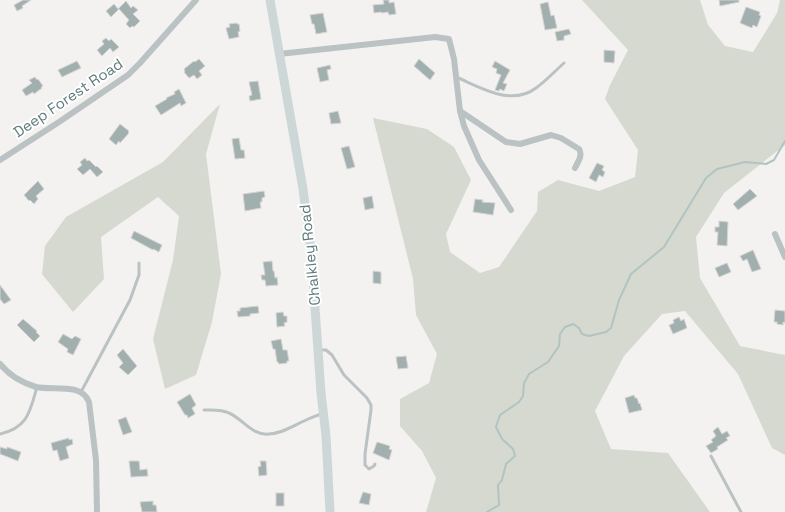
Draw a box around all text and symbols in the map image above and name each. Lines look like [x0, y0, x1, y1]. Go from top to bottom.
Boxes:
street label: Deep Forest Road [9, 54, 126, 141]
street label: Chalkley Road [295, 204, 324, 307]

